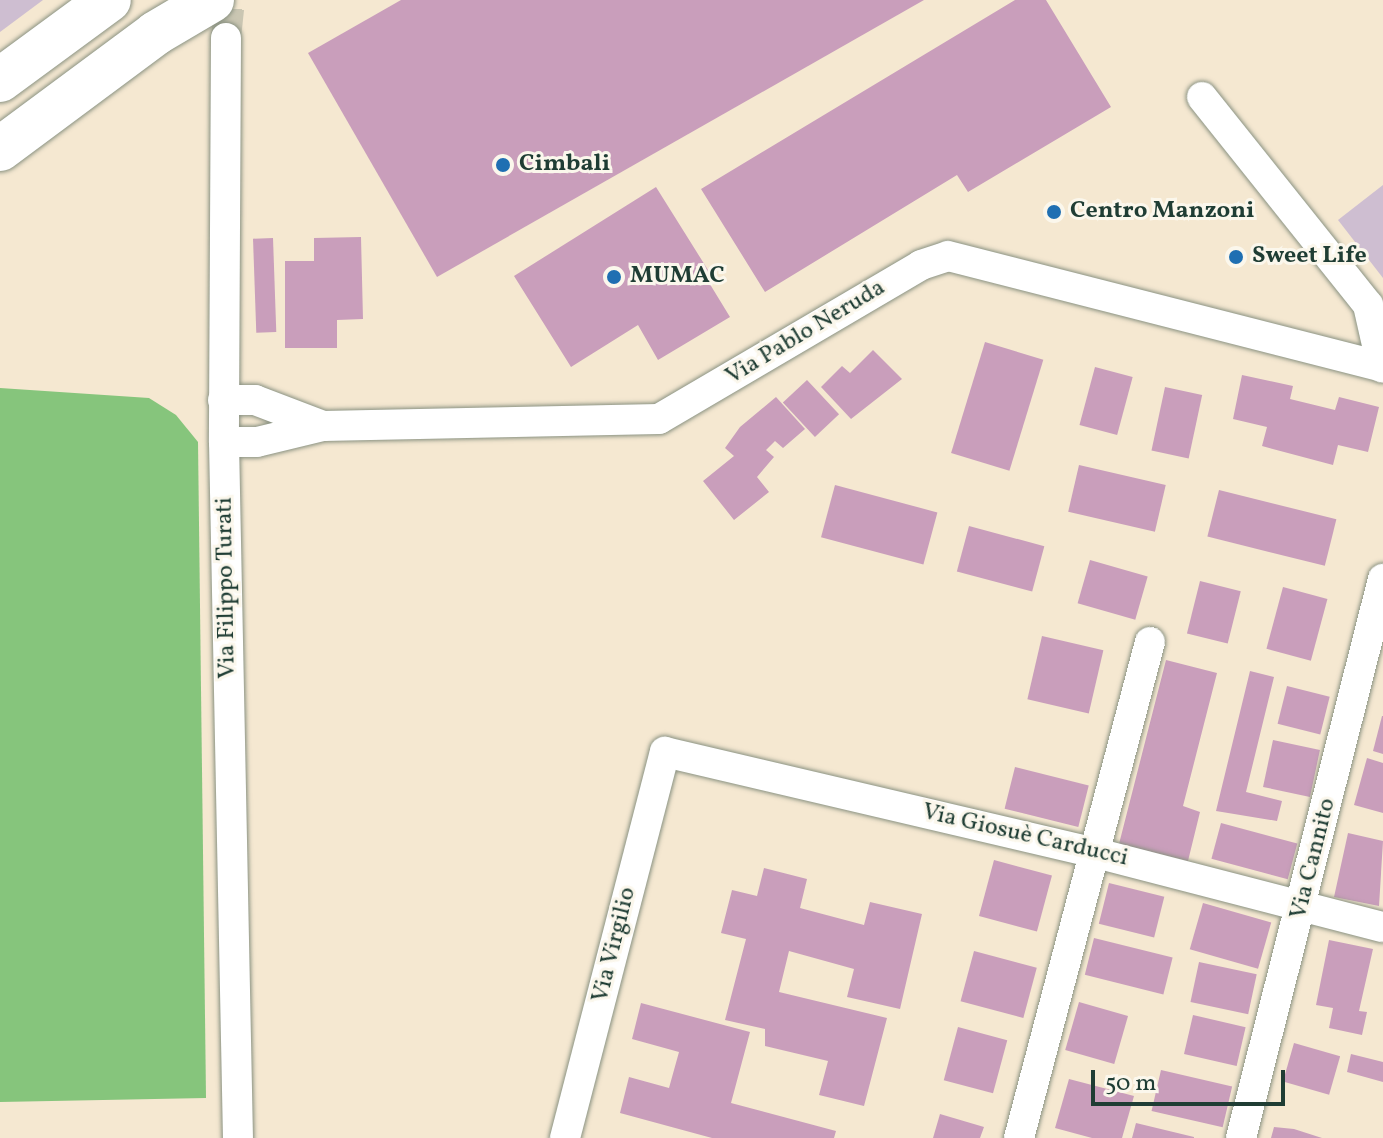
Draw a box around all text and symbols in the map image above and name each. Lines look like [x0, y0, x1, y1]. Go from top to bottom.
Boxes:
place label: Cimbali [519, 151, 610, 179]
marker: Cimbali [494, 156, 512, 174]
place label: Centro Manzoni [1070, 198, 1255, 226]
marker: Centro Manzoni [1045, 203, 1063, 221]
place label: Sweet Life [1252, 243, 1367, 271]
marker: Sweet Life [1227, 248, 1245, 266]
place label: MUMAC [630, 263, 725, 291]
marker: MUMAC [605, 268, 623, 286]
street label: Via Pablo Neruda [721, 274, 891, 392]
street label: Via Filippo Turati [211, 497, 243, 679]
street label: Via Cannito [1285, 796, 1343, 922]
street label: Via Giosuè Carducci [919, 798, 1131, 874]
street label: Via Virgilio [587, 884, 643, 1006]
scale bar [1095, 1054, 1289, 1104]
text: 50 m [1105, 1067, 1157, 1101]

